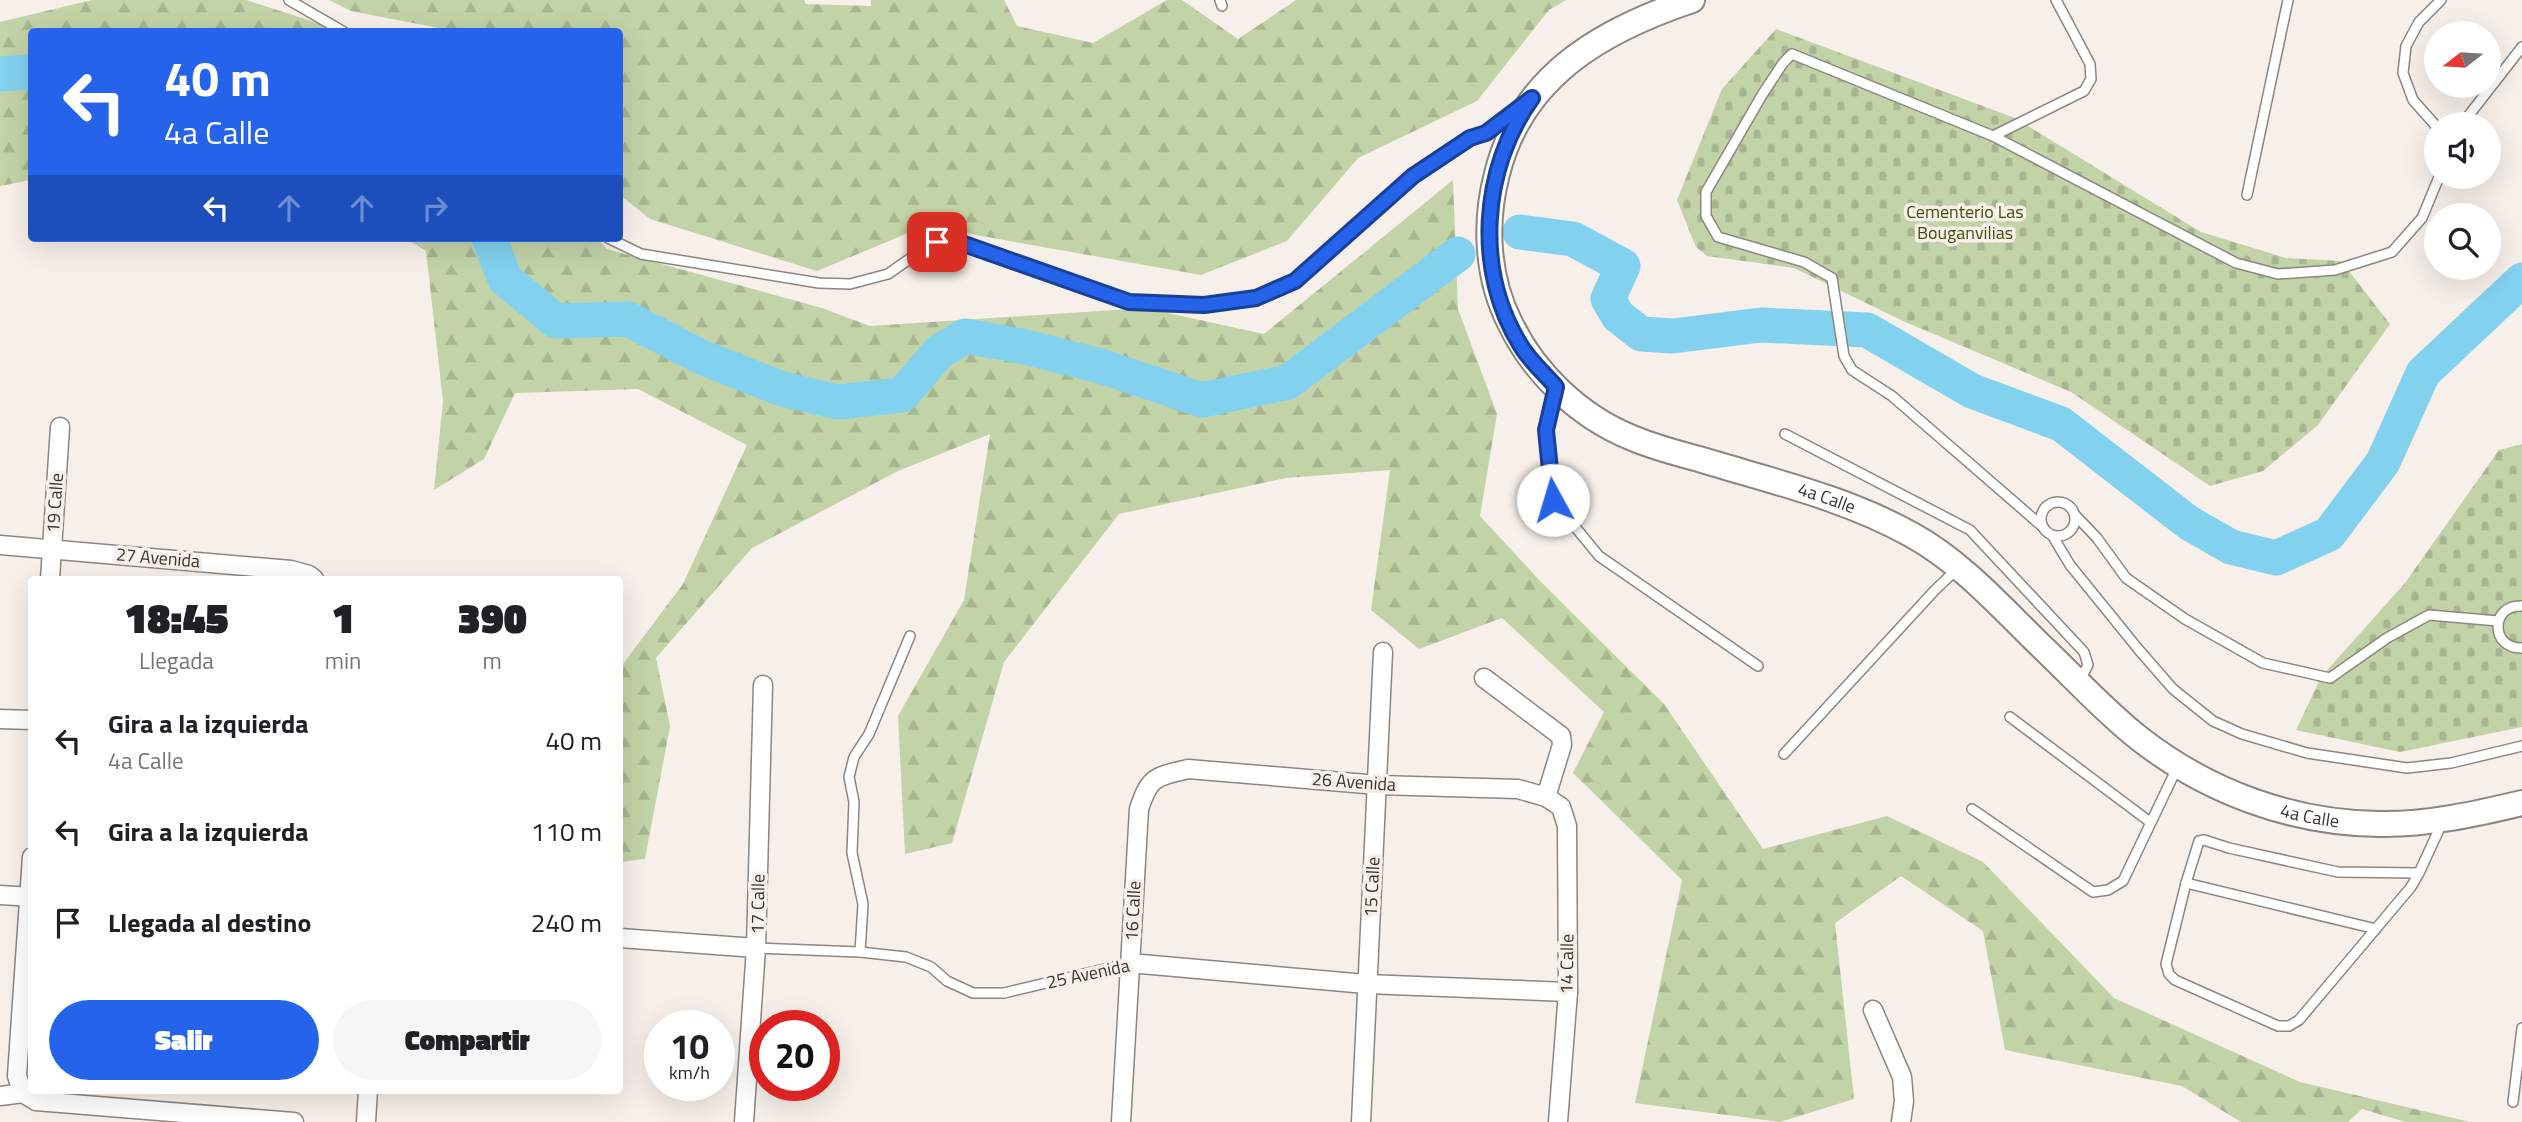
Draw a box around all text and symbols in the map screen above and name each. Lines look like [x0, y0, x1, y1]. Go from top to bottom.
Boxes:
north arrow [2424, 21, 2501, 98]
map controls [2424, 21, 2501, 280]
text: 40 m [164, 40, 271, 115]
icon: left [49, 56, 140, 147]
text: 4a Calle [164, 108, 269, 156]
button: sound [2424, 112, 2501, 189]
icon: left [197, 189, 235, 227]
icon: ahead [270, 189, 308, 227]
icon: ahead [343, 189, 381, 227]
icon: right [416, 189, 454, 227]
park label: Cementerio Las Bouganvilias [1906, 198, 2024, 246]
button: search [2424, 203, 2501, 280]
pin [907, 212, 967, 272]
icon: arrive [918, 223, 956, 261]
position arrow [1516, 463, 1590, 537]
street label: 19 Calle [39, 472, 70, 534]
street label: 4a Calle [1795, 475, 1860, 520]
street label: 27 Avenida [115, 540, 201, 575]
text: 18:45 [124, 585, 229, 649]
text: 1 [332, 585, 355, 649]
text: 390 [458, 585, 527, 649]
text: Llegada [139, 643, 214, 678]
text: min [325, 643, 361, 678]
text: m [483, 643, 502, 678]
text: Gira a la izquierda [108, 704, 309, 743]
text: 40 m [545, 721, 602, 760]
icon: left [49, 722, 87, 760]
text: 4a Calle [108, 743, 184, 778]
street label: 26 Avenida [1311, 765, 1397, 798]
street label: 4a Calle [2277, 797, 2341, 834]
text: Gira a la izquierda [108, 812, 309, 851]
text: 110 m [531, 812, 602, 851]
icon: left [49, 813, 87, 851]
street label: 15 Calle [1356, 856, 1387, 918]
street label: 17 Calle [743, 874, 772, 934]
street label: 16 Calle [1117, 880, 1148, 942]
text: Llegada al destino [108, 903, 311, 942]
text: 240 m [531, 903, 602, 942]
icon: arrive [49, 904, 87, 942]
street label: 14 Calle [1552, 934, 1581, 994]
street label: 25 Avenida [1044, 952, 1132, 995]
button: Salir [49, 1000, 319, 1080]
button: Compartir [333, 1000, 602, 1080]
speed limit sign: 20 [749, 1010, 840, 1101]
text: 10 [670, 1019, 709, 1073]
text: km/h [669, 1059, 710, 1086]

